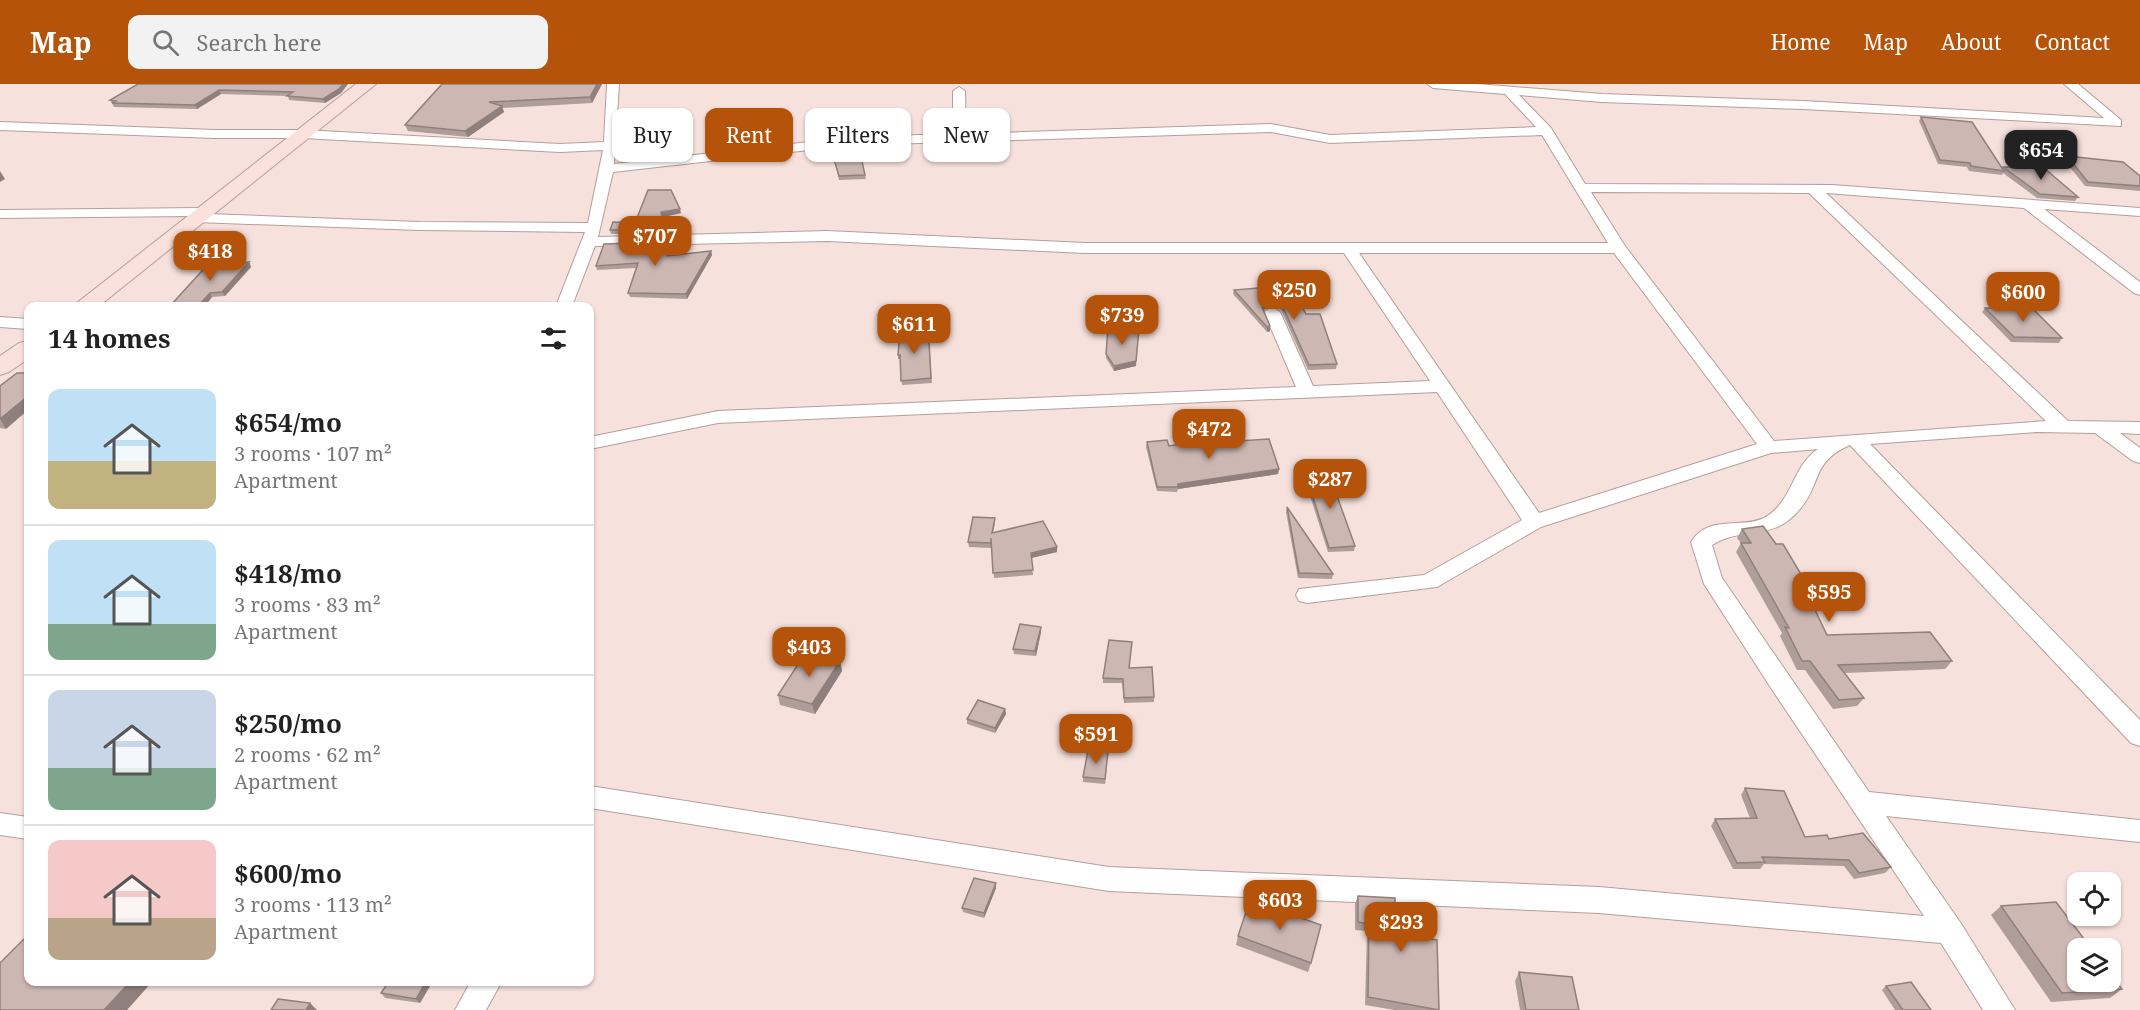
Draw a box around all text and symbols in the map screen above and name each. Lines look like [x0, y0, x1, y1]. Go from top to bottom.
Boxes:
search box [128, 15, 548, 69]
text: Map [30, 23, 92, 61]
icon: search [149, 26, 182, 59]
text: Search here [197, 27, 321, 57]
text: Home [1771, 28, 1831, 56]
text: Map [1864, 28, 1908, 56]
text: About [1941, 28, 2002, 56]
text: Contact [2035, 28, 2110, 56]
chip: Buy [612, 108, 693, 162]
chip: Rent [705, 108, 793, 162]
chip: Filters [805, 108, 911, 162]
chip: New [923, 108, 1010, 162]
pin: $654 [2005, 130, 2077, 181]
text: $654 [2018, 136, 2064, 163]
pin: $707 [619, 216, 691, 267]
text: $707 [632, 222, 678, 249]
pin: $418 [174, 231, 246, 282]
text: $418 [187, 237, 233, 264]
pin: $250 [1258, 270, 1330, 321]
pin: $600 [1987, 272, 2059, 323]
text: $250 [1271, 276, 1317, 303]
text: $600 [2000, 278, 2046, 305]
pin: $739 [1086, 295, 1158, 346]
text: $739 [1099, 301, 1145, 328]
pin: $611 [878, 304, 950, 355]
text: $611 [891, 310, 937, 337]
text: 14 homes [48, 320, 170, 356]
icon: filters [537, 322, 570, 355]
text: $654/mo [234, 404, 342, 440]
pin: $472 [1173, 409, 1245, 460]
icon: home [96, 413, 168, 485]
text: $472 [1186, 415, 1232, 442]
text: 3 rooms · 107 m² [234, 440, 392, 467]
pin: $287 [1294, 459, 1366, 510]
text: $287 [1307, 465, 1353, 492]
text: Apartment [234, 467, 338, 494]
text: $418/mo [234, 555, 342, 591]
icon: home [96, 564, 168, 636]
pin: $595 [1793, 572, 1865, 623]
text: $595 [1806, 578, 1852, 605]
text: 3 rooms · 83 m² [234, 591, 381, 618]
text: Apartment [234, 618, 338, 645]
pin: $403 [773, 627, 845, 678]
text: $403 [786, 633, 832, 660]
text: $250/mo [234, 705, 342, 741]
icon: home [96, 714, 168, 786]
pin: $591 [1060, 714, 1132, 765]
text: $591 [1073, 720, 1119, 747]
text: 2 rooms · 62 m² [234, 741, 381, 768]
text: Apartment [234, 768, 338, 795]
text: $600/mo [234, 855, 342, 891]
icon: home [96, 864, 168, 936]
map controls [2067, 872, 2121, 992]
button: locate [2067, 872, 2121, 926]
pin: $603 [1244, 880, 1316, 931]
text: $603 [1257, 886, 1303, 913]
text: 3 rooms · 113 m² [234, 891, 392, 918]
pin: $293 [1365, 902, 1437, 953]
text: $293 [1378, 908, 1424, 935]
text: Apartment [234, 918, 338, 945]
button: layers [2067, 938, 2121, 992]

